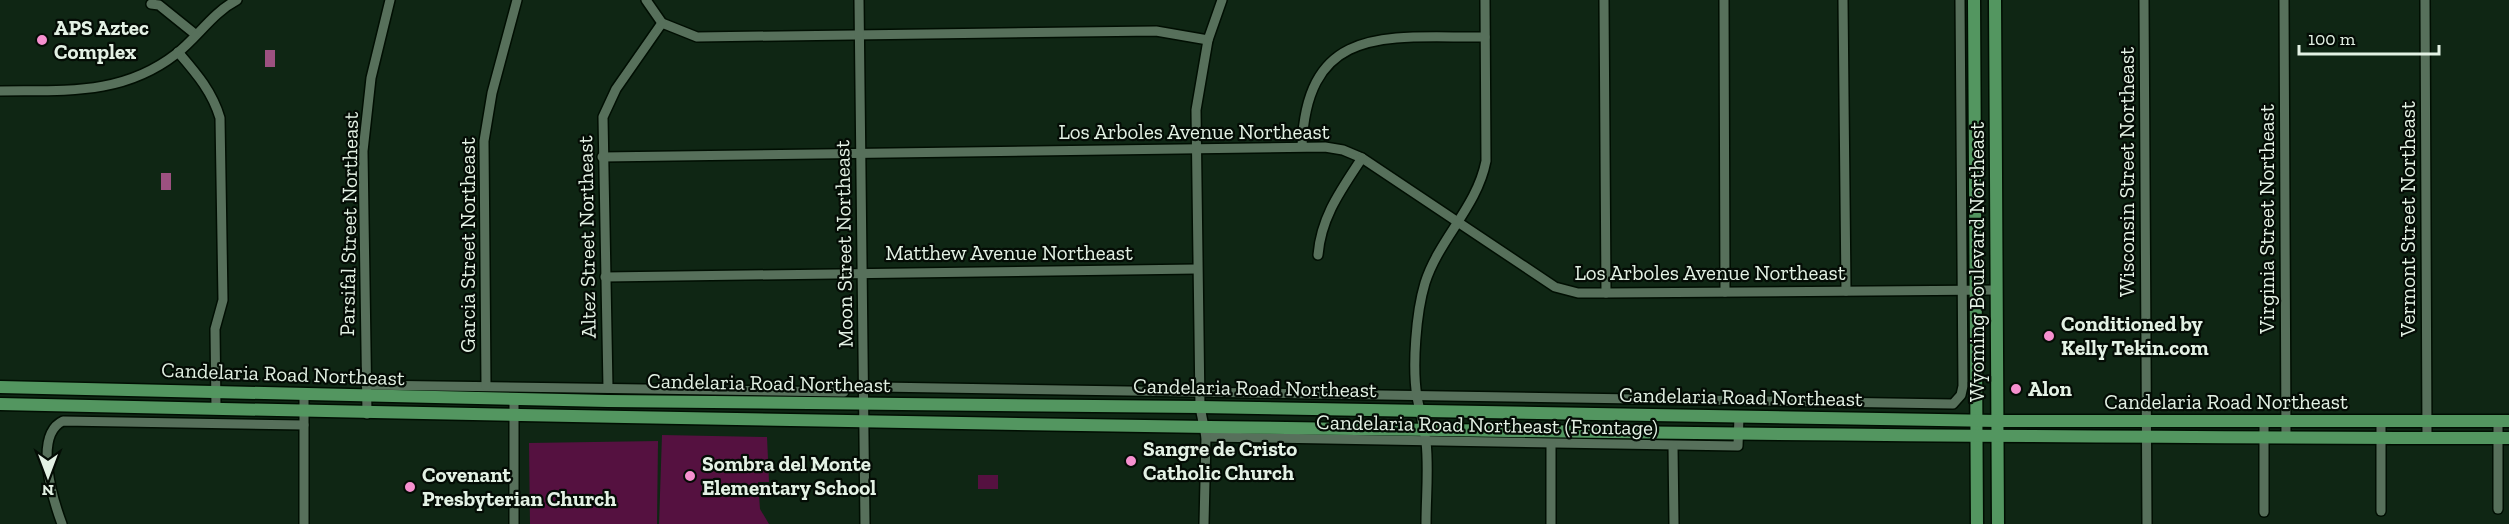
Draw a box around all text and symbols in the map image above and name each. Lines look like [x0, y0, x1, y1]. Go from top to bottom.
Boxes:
place label: APS Aztec Complex [54, 15, 149, 64]
scale bar [2299, 18, 2438, 56]
text: 100 m [2308, 28, 2356, 50]
marker: APS Aztec Complex [35, 33, 49, 47]
street label: Wisconsin Street Northeast [2114, 47, 2139, 297]
street label: Vermont Street Northeast [2395, 101, 2420, 338]
street label: Virginia Street Northeast [2254, 104, 2279, 335]
street label: Parsifal Street Northeast [334, 111, 363, 336]
street label: Los Arboles Avenue Northeast [1058, 119, 1330, 144]
street label: Wyoming Boulevard Northeast [1964, 122, 1989, 402]
street label: Altez Street Northeast [572, 135, 601, 339]
street label: Garcia Street Northeast [455, 137, 480, 353]
street label: Moon Street Northeast [829, 140, 858, 348]
street label: Matthew Avenue Northeast [885, 240, 1133, 265]
street label: Los Arboles Avenue Northeast [1574, 260, 1846, 285]
place label: Conditioned by Kelly Tekin.com [2061, 311, 2209, 360]
marker: Conditioned by Kelly Tekin.com [2042, 329, 2056, 343]
street label: Candelaria Road Northeast [161, 357, 405, 390]
street label: Candelaria Road Northeast [647, 368, 891, 397]
street label: Candelaria Road Northeast [1133, 373, 1377, 402]
place label: Alon [2028, 376, 2072, 401]
street label: Candelaria Road Northeast [1619, 382, 1863, 411]
marker: Alon [2009, 382, 2023, 396]
street label: Candelaria Road Northeast [2104, 389, 2348, 414]
street label: Candelaria Road Northeast (Frontage) [1316, 409, 1658, 440]
place label: Sangre de Cristo Catholic Church [1143, 436, 1297, 485]
north arrow [18, 446, 78, 506]
place label: Sombra del Monte Elementary School [702, 451, 876, 500]
marker: Sangre de Cristo Catholic Church [1124, 454, 1138, 468]
place label: Covenant Presbyterian Church [422, 462, 616, 511]
marker: Sombra del Monte Elementary School [683, 469, 697, 483]
marker: Covenant Presbyterian Church [403, 480, 417, 494]
text: N [42, 481, 54, 500]

